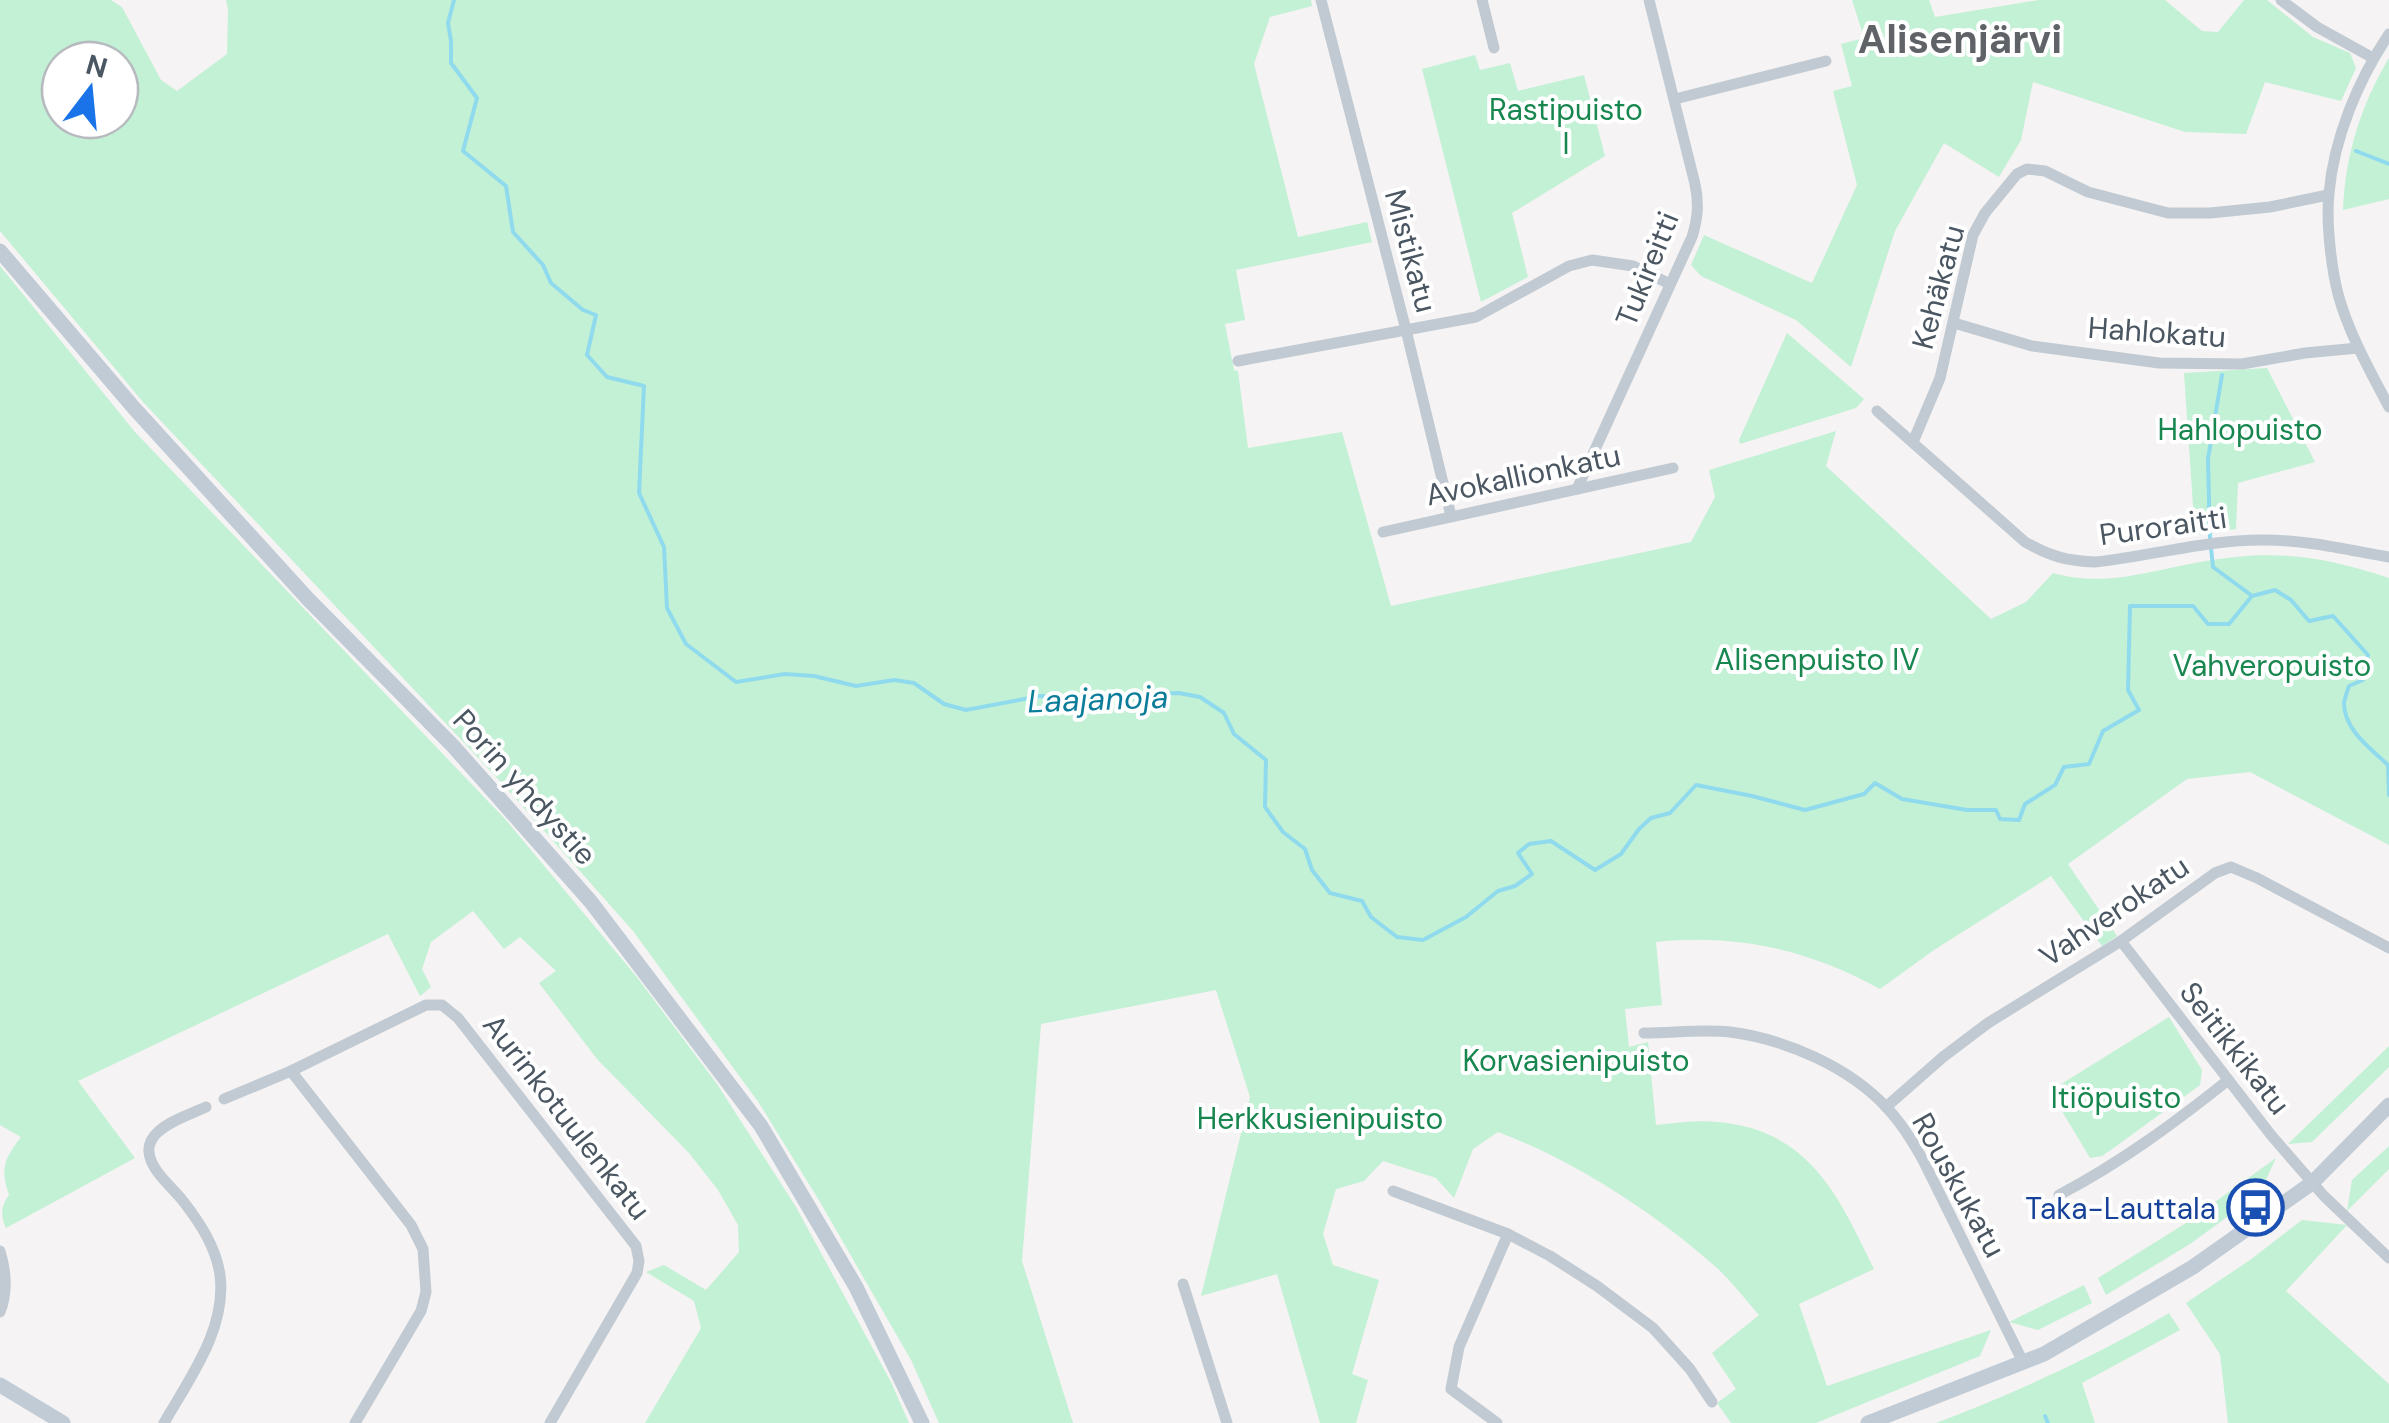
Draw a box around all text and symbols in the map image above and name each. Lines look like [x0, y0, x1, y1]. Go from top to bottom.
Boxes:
district label: Alisenjärvi [1858, 13, 2062, 65]
north arrow [40, 40, 140, 140]
text: N [82, 46, 112, 87]
park label: Rastipuisto I [1489, 90, 1643, 163]
street label: Mistikatu [1376, 185, 1446, 317]
street label: Tukireitti [1606, 206, 1688, 332]
street label: Kehäkatu [1903, 221, 1973, 353]
street label: Hahlokatu [2087, 308, 2227, 356]
park label: Hahlopuisto [2157, 410, 2323, 449]
street label: Avokallionkatu [1422, 435, 1624, 515]
street label: Puroraitti [2097, 498, 2229, 554]
park label: Alisenpuisto IV [1715, 640, 1919, 679]
park label: Vahveropuisto [2173, 646, 2371, 685]
water label: Laajanoja [1027, 676, 1169, 722]
street label: Porin yhdystie [445, 701, 605, 873]
street label: Vahverokatu [2032, 847, 2196, 975]
street label: Seitikkikatu [2171, 974, 2299, 1122]
street label: Aurinkotuulenkatu [475, 1006, 659, 1228]
park label: Korvasienipuisto [1462, 1041, 1690, 1080]
park label: Itiöpuisto [2051, 1078, 2181, 1117]
park label: Herkkusienipuisto [1197, 1099, 1443, 1138]
street label: Rouskukatu [1903, 1106, 2015, 1264]
bus stop icon: Taka-Lauttala [2225, 1178, 2285, 1238]
place label: Taka-Lauttala [2025, 1189, 2216, 1228]

